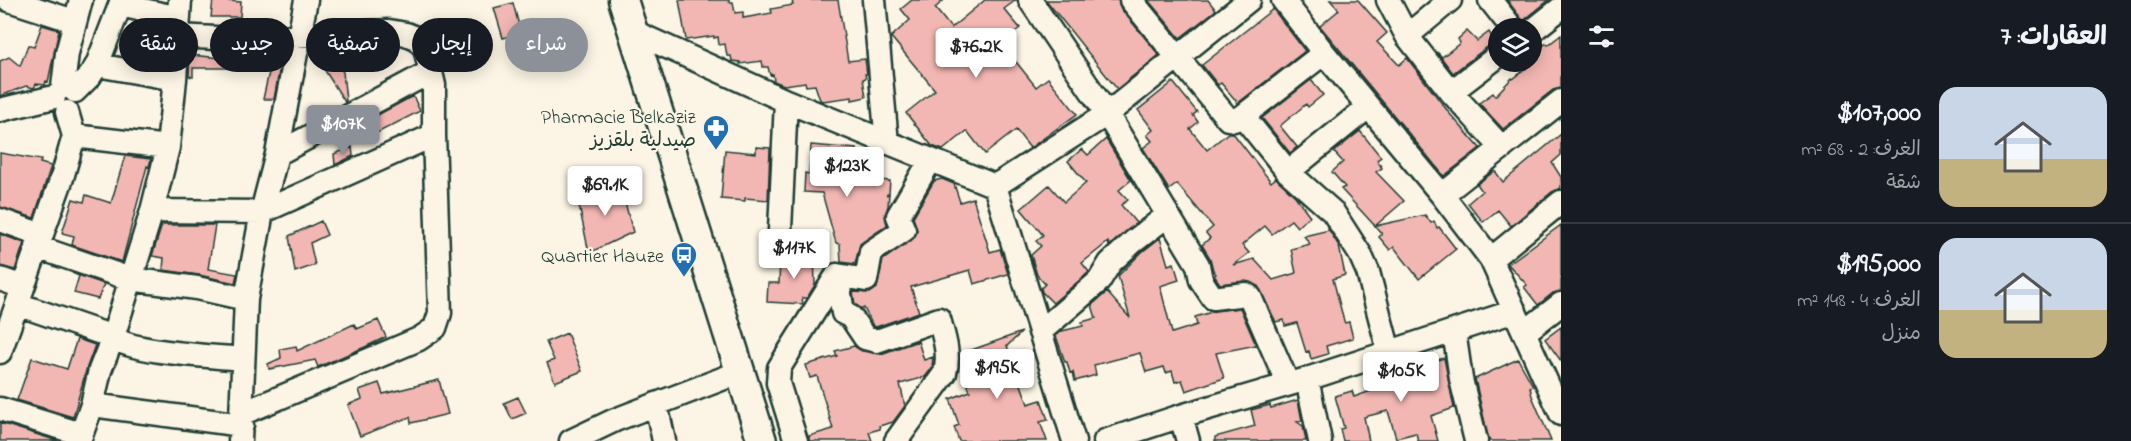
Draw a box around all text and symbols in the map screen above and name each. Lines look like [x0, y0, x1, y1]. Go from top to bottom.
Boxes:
chip: شقة [119, 18, 198, 72]
chip: جديد [210, 18, 294, 72]
chip: تصفية [306, 18, 400, 72]
chip: إيجار [412, 18, 493, 72]
chip: شراء [505, 18, 588, 72]
map controls [1488, 18, 1542, 72]
button: layers [1488, 18, 1542, 72]
text: العقارات: 7 [2000, 19, 2107, 57]
icon: filters [1585, 20, 1618, 53]
pin: $76.2K [927, 28, 1025, 79]
text: $76.2K [950, 33, 1002, 62]
text: $107,000 [1837, 95, 1921, 133]
place label: Pharmacie Belkaziz صيدلية بلقزيز [541, 104, 697, 156]
pin: $107K [301, 105, 385, 156]
text: $107K [320, 110, 366, 139]
icon: home [1987, 111, 2059, 183]
pharmacy icon: Pharmacie Belkaziz صيدلية بلقزيز [701, 113, 731, 151]
text: الغرف: 2 · 68 m² [1801, 136, 1921, 165]
pin: $123K [805, 147, 889, 198]
text: $123K [824, 152, 870, 181]
pin: $69.1K [556, 166, 654, 217]
text: شقة [1886, 169, 1921, 198]
text: $69.1K [581, 171, 629, 200]
pin: $117K [752, 229, 836, 280]
text: $117K [773, 234, 815, 263]
bus stop icon: Quartier Hauze [669, 240, 699, 278]
place label: Quartier Hauze [541, 243, 664, 272]
text: $195,000 [1836, 246, 1921, 284]
icon: home [1987, 262, 2059, 334]
text: الغرف: 4 · 148 m² [1797, 287, 1921, 316]
text: منزل [1882, 320, 1921, 349]
pin: $195K [955, 349, 1039, 400]
pin: $105K [1359, 352, 1443, 403]
text: $195K [974, 354, 1020, 383]
text: $105K [1377, 357, 1425, 386]

